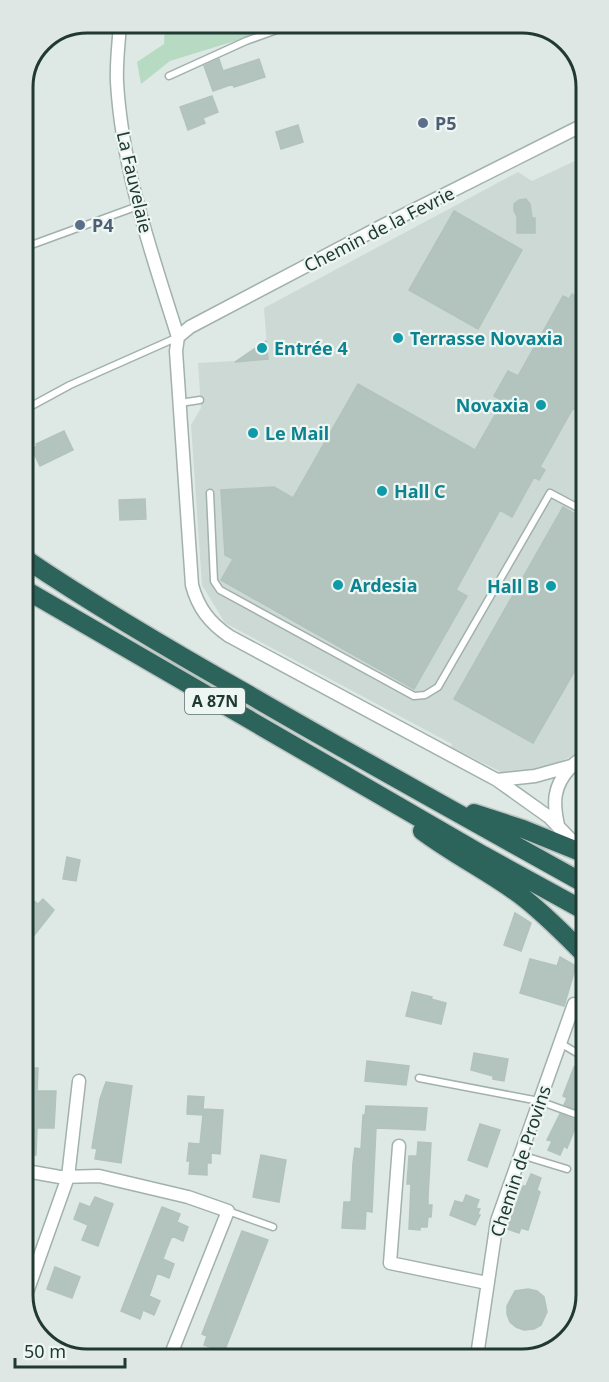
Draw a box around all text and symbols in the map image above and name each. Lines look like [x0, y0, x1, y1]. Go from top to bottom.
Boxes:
place label: P5 [435, 111, 456, 135]
marker: P5 [416, 116, 430, 130]
street label: La Fauvelaie [112, 129, 158, 235]
street label: Chemin de la Fevrie [300, 181, 458, 277]
place label: P4 [92, 213, 113, 237]
marker: P4 [73, 218, 87, 232]
place label: Terrasse Novaxia [410, 326, 563, 350]
marker: Terrasse Novaxia [391, 331, 405, 345]
place label: Entrée 4 [274, 336, 348, 360]
marker: Entrée 4 [255, 341, 269, 355]
place label: Novaxia [456, 393, 529, 417]
marker: Novaxia [534, 398, 548, 412]
place label: Le Mail [265, 421, 329, 445]
marker: Le Mail [246, 426, 260, 440]
place label: Hall C [394, 479, 446, 503]
marker: Hall C [375, 484, 389, 498]
place label: Ardesia [350, 573, 417, 597]
place label: Hall B [487, 574, 539, 598]
marker: Ardesia [331, 578, 345, 592]
marker: Hall B [544, 579, 558, 593]
road number: A 87N [185, 688, 245, 714]
street label: Chemin de Provins [484, 1082, 556, 1240]
scale bar [15, 1331, 124, 1369]
text: 50 m [24, 1339, 66, 1363]

